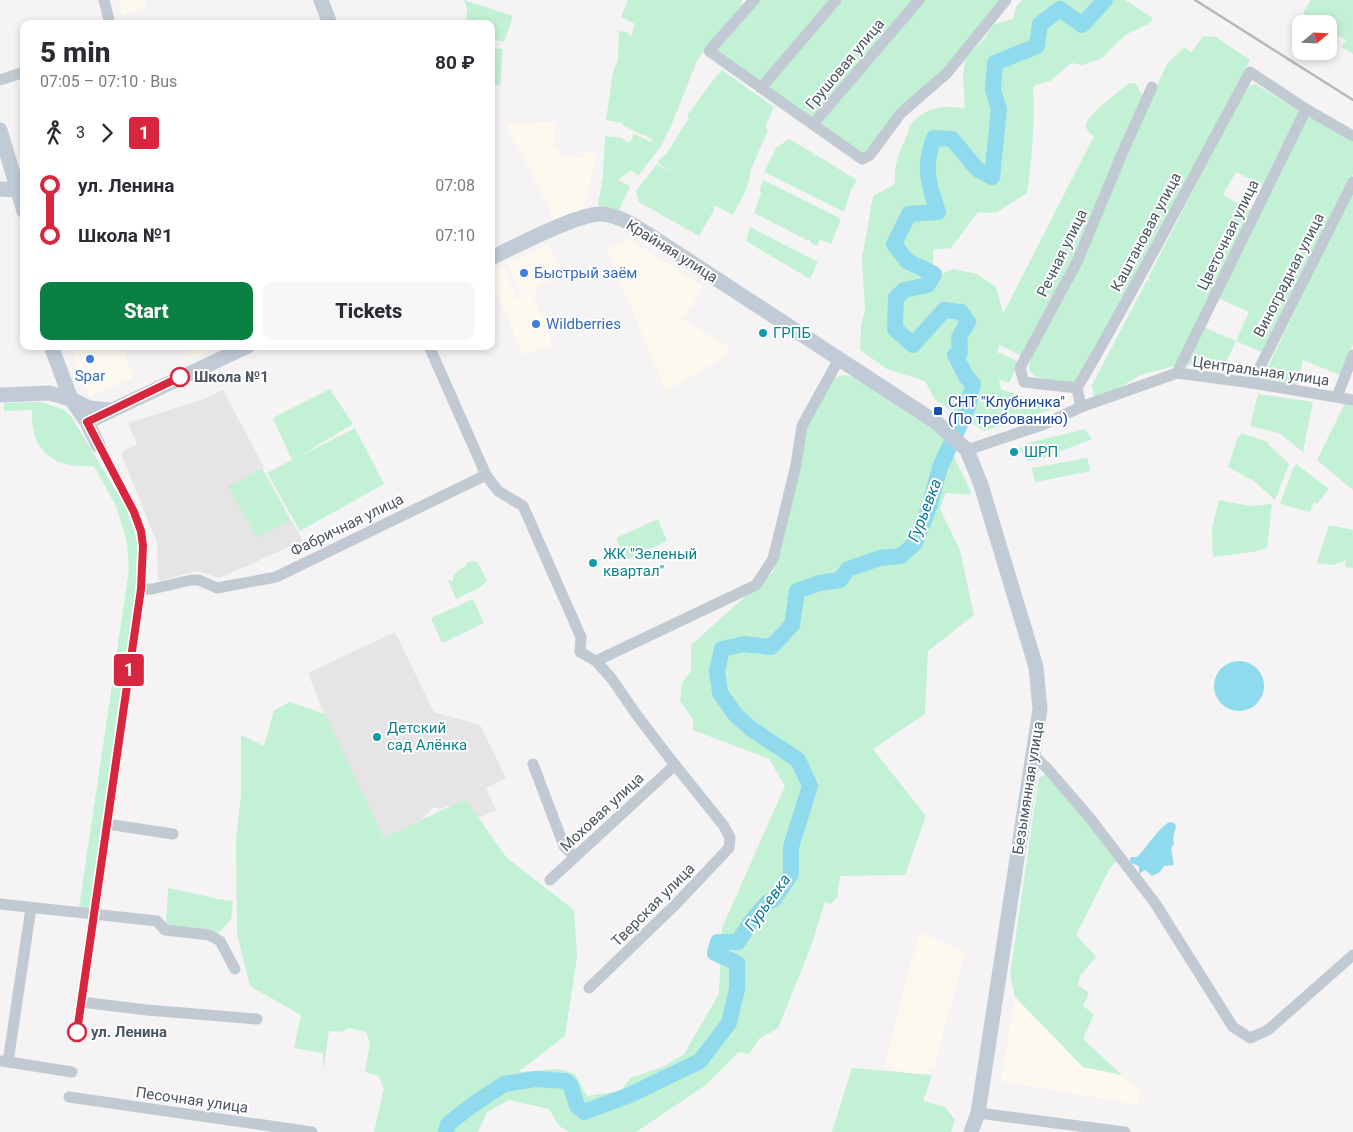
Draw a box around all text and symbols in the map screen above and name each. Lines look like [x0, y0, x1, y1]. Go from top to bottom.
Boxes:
street label: Грушовая улица [802, 15, 888, 113]
north arrow [1292, 15, 1338, 60]
map controls [1292, 15, 1337, 60]
text: 5 min [40, 36, 111, 69]
text: 80 ₽ [435, 51, 475, 74]
text: 07:05 – 07:10 · Bus [40, 72, 177, 91]
icon: walk [40, 119, 68, 147]
icon: forward [93, 119, 121, 147]
text: 1 [139, 122, 149, 143]
text: 3 [76, 123, 85, 142]
street label: Каштановая улица [1107, 169, 1185, 295]
text: ул. Ленина [78, 174, 174, 197]
text: 07:08 [435, 176, 475, 195]
street label: Цветочная улица [1193, 177, 1263, 293]
street label: Речная улица [1033, 206, 1091, 300]
street label: Виноградная улица [1250, 210, 1328, 340]
street label: Крайняя улица [623, 216, 721, 286]
text: Школа №1 [78, 224, 173, 247]
text: 07:10 [435, 226, 475, 245]
place label: Быстрый заём [534, 264, 637, 282]
marker: Быстрый заём [518, 267, 530, 279]
button: Start [40, 282, 253, 340]
button: Tickets [263, 282, 475, 340]
place label: Wildberries [546, 315, 621, 333]
marker: Wildberries [530, 318, 542, 330]
place label: ГРПБ [773, 324, 811, 342]
marker: ГРПБ [757, 327, 769, 339]
street label: Центральная улица [1191, 352, 1331, 390]
marker: Spar [84, 353, 96, 365]
place label: Spar [75, 367, 105, 385]
marker: Школа №1 [170, 367, 190, 387]
place label: Школа №1 [194, 368, 269, 386]
place label: СНТ "Клубничка" (По требованию) [948, 393, 1068, 428]
marker: СНТ "Клубничка" (По требованию) [932, 405, 944, 417]
place label: ШРП [1024, 443, 1058, 461]
marker: ШРП [1008, 446, 1020, 458]
water label: Гурьевка [904, 476, 945, 544]
street label: Фабричная улица [288, 490, 406, 560]
place label: ЖК "Зеленый квартал" [603, 545, 697, 580]
marker: ЖК "Зеленый квартал" [587, 557, 599, 569]
line badge: 1 [113, 654, 145, 686]
text: 1 [124, 659, 134, 680]
place label: Детский сад Алёнка [387, 719, 467, 754]
street label: Безымянная улица [1009, 720, 1047, 856]
marker: Детский сад Алёнка [371, 731, 383, 743]
street label: Моховая улица [557, 769, 647, 855]
street label: Тверская улица [608, 860, 698, 950]
water label: Гурьевка [740, 870, 794, 935]
marker: ул. Ленина [67, 1022, 87, 1042]
place label: ул. Ленина [91, 1023, 167, 1041]
street label: Песочная улица [135, 1083, 249, 1117]

